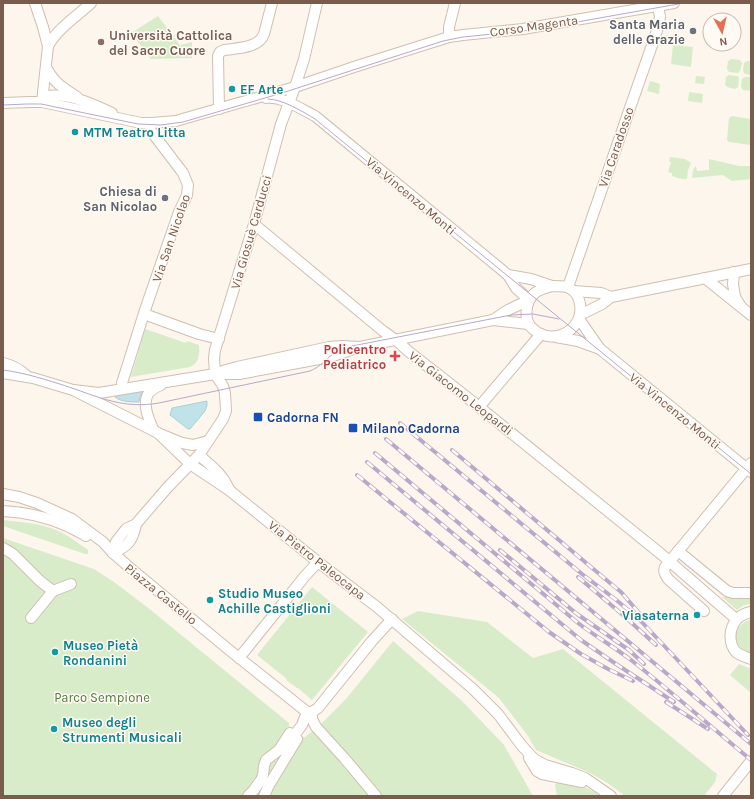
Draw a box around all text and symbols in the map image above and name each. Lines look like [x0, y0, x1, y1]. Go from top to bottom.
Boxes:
street label: Corso Magenta [489, 12, 579, 40]
north arrow [702, 12, 742, 52]
place label: Santa Maria delle Grazie [609, 17, 685, 47]
marker: Santa Maria delle Grazie [688, 26, 698, 36]
place label: Università Cattolica del Sacro Cuore [109, 28, 232, 58]
text: N [719, 34, 728, 48]
marker: Università Cattolica del Sacro Cuore [96, 37, 106, 47]
place label: EF Arte [240, 82, 283, 97]
marker: EF Arte [227, 84, 237, 94]
street label: Via Caradosso [595, 105, 637, 189]
place label: MTM Teatro Litta [83, 125, 186, 140]
marker: MTM Teatro Litta [70, 127, 80, 137]
street label: Via Vincenzo Monti [363, 154, 459, 238]
street label: Via Giosuè Carducci [228, 173, 274, 291]
place label: Chiesa di San Nicolao [83, 184, 157, 214]
street label: Via San Nicolao [149, 192, 193, 284]
marker: Chiesa di San Nicolao [160, 193, 170, 203]
place label: Policentro Pediatrico [323, 342, 386, 372]
street label: Via Giacomo Leopardi [406, 348, 516, 438]
marker: Policentro Pediatrico [389, 350, 401, 362]
street label: Via Vincenzo Monti [626, 370, 724, 452]
place label: Cadorna FN [267, 410, 339, 425]
marker: Cadorna FN [252, 411, 264, 423]
place label: Milano Cadorna [362, 421, 460, 436]
marker: Milano Cadorna [347, 422, 359, 434]
street label: Via Pietro Paleocapa [265, 517, 369, 603]
street label: Piazza Castello [122, 560, 200, 628]
place label: Studio Museo Achille Castiglioni [218, 586, 331, 616]
marker: Studio Museo Achille Castiglioni [205, 595, 215, 605]
place label: Viasaterna [622, 608, 689, 623]
marker: Viasaterna [692, 610, 702, 620]
place label: Museo Pietà Rondanini [63, 638, 138, 668]
marker: Museo Pietà Rondanini [50, 647, 60, 657]
park label: Parco Sempione [54, 690, 150, 705]
place label: Museo degli Strumenti Musicali [62, 715, 182, 745]
marker: Museo degli Strumenti Musicali [49, 724, 59, 734]

